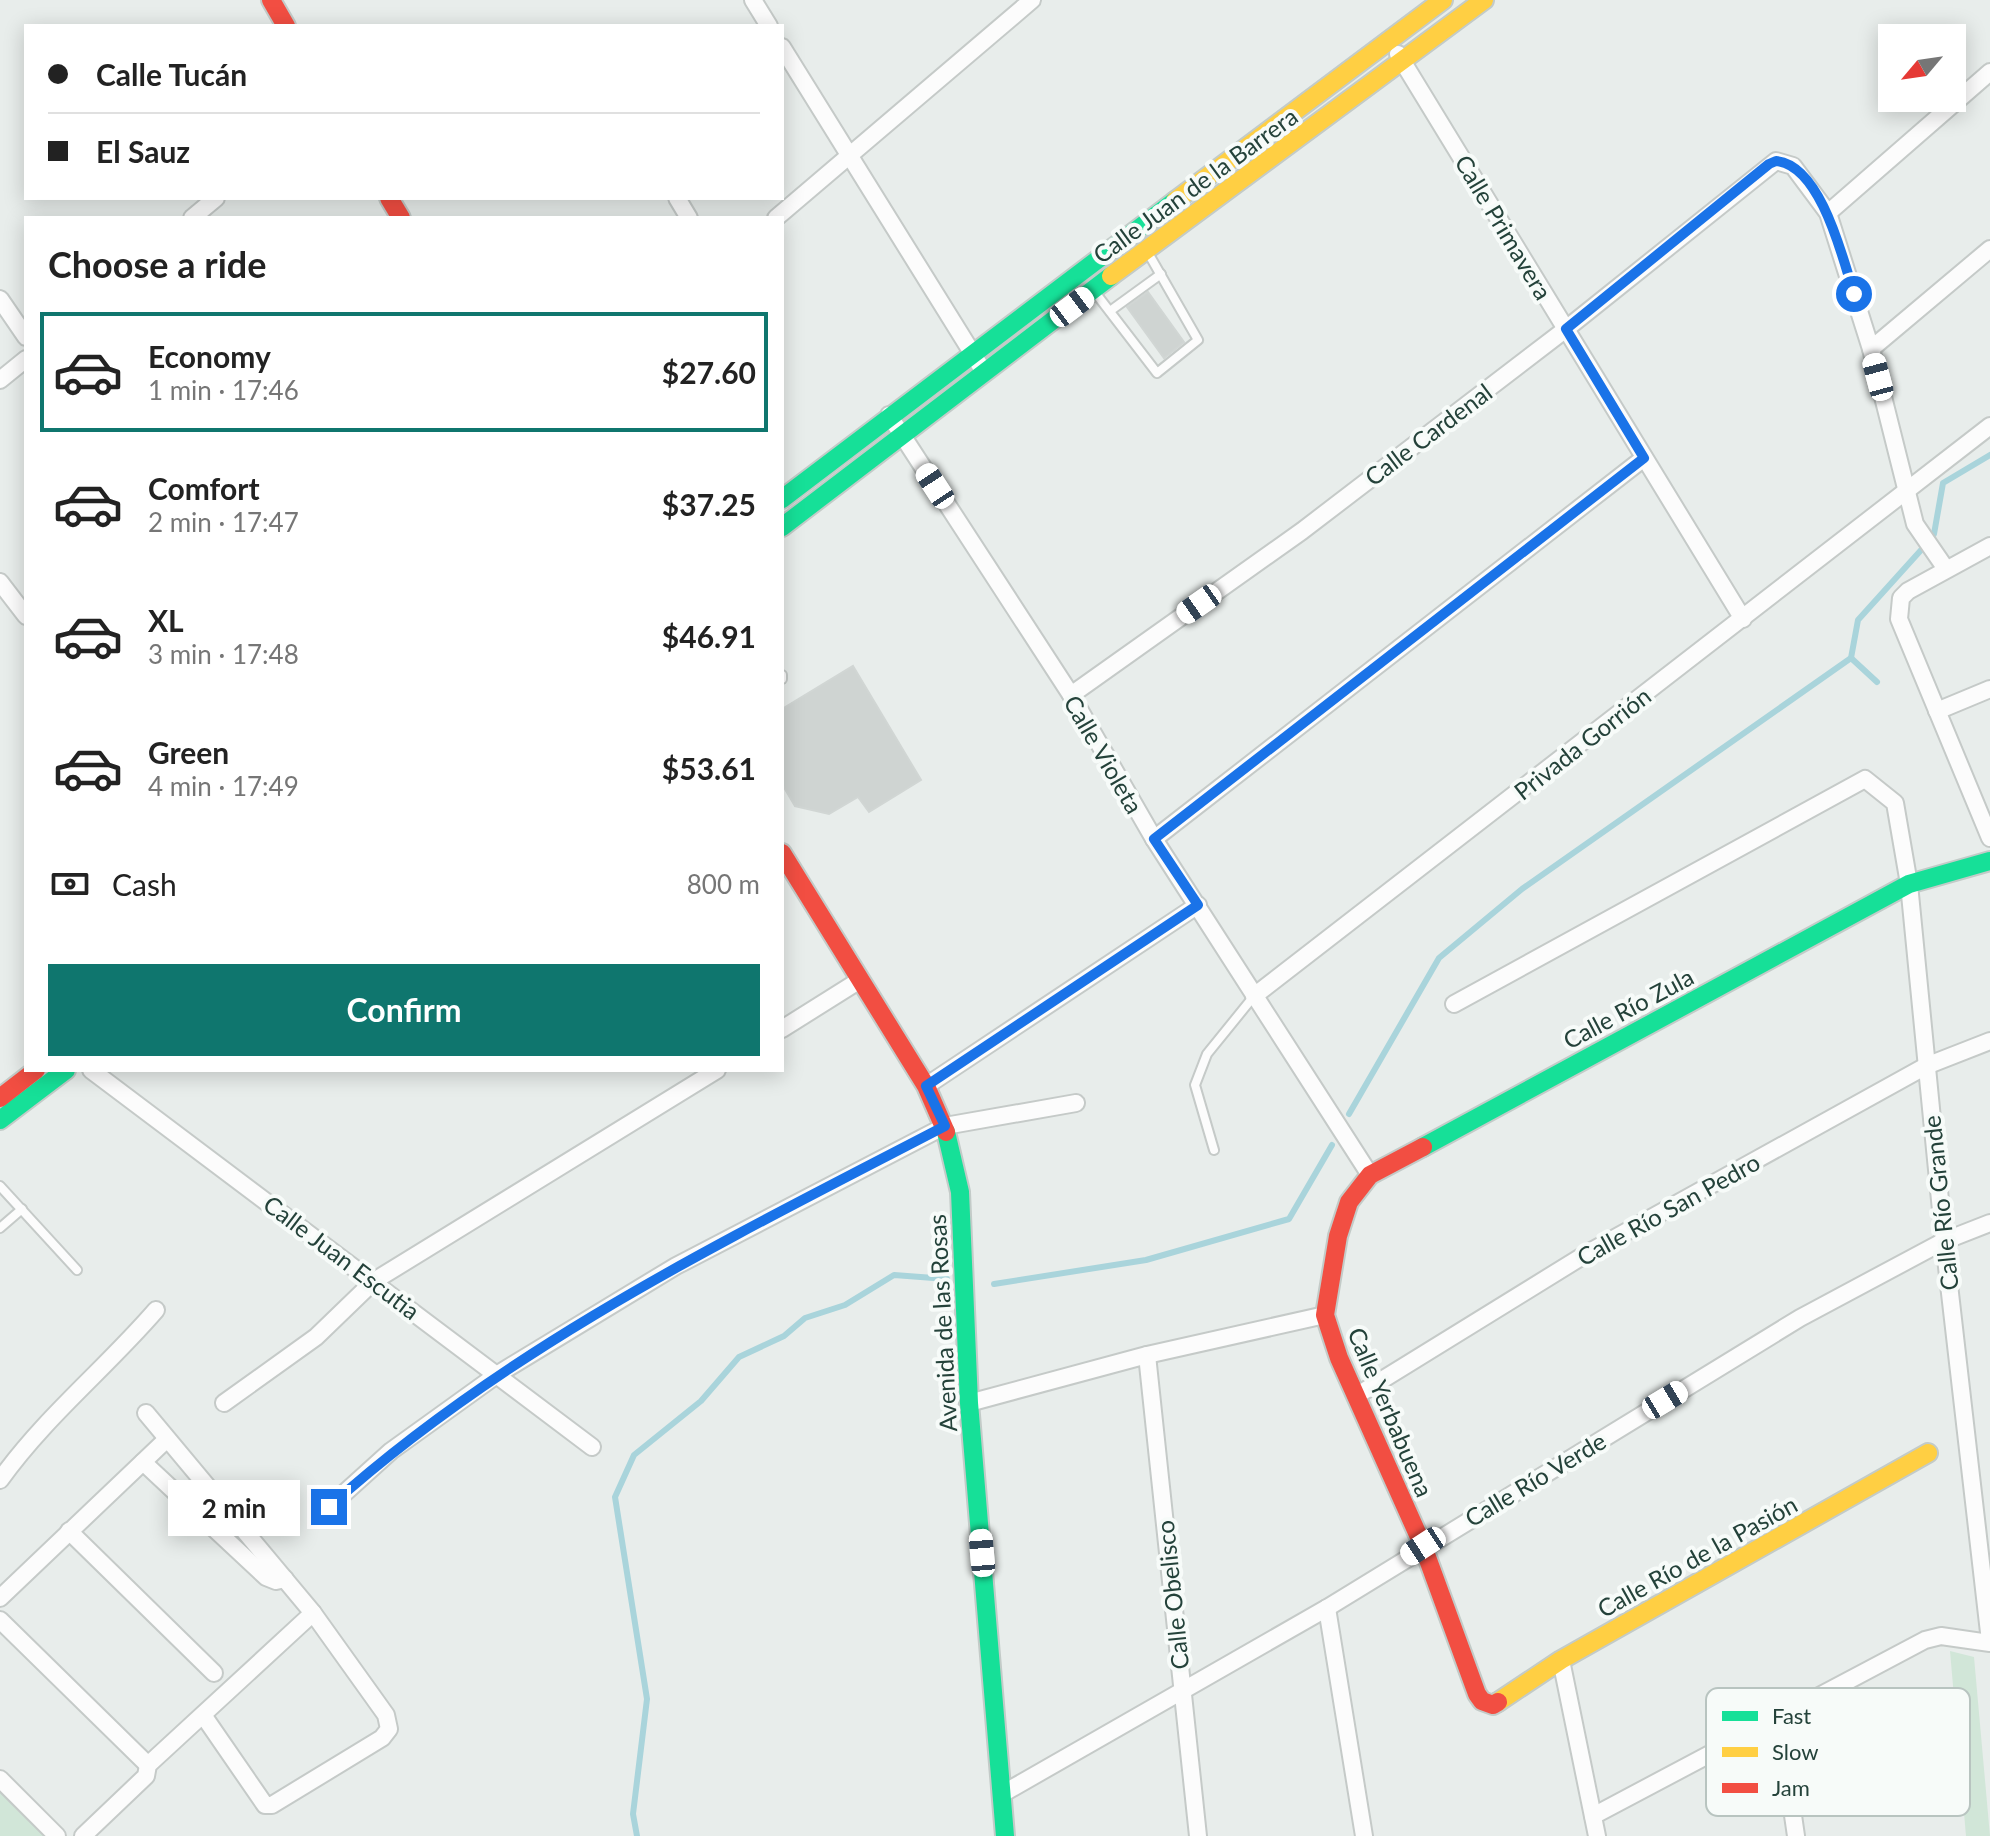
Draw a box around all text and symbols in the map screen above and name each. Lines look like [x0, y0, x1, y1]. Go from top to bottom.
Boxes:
north arrow [1878, 24, 1966, 112]
map controls [1878, 24, 1966, 112]
text: Calle Tucán [96, 56, 247, 92]
street label: Calle Juan de la Barrera [1087, 101, 1303, 269]
text: El Sauz [96, 133, 190, 169]
street label: Calle Primavera [1449, 149, 1559, 305]
text: Choose a ride [48, 242, 267, 286]
route start [1836, 276, 1872, 312]
car [1046, 283, 1098, 331]
icon: car [52, 336, 124, 408]
text: Economy [148, 338, 271, 374]
car [1860, 351, 1896, 403]
text: $27.60 [662, 354, 756, 390]
text: 1 min · 17:46 [148, 374, 299, 406]
street label: Calle Cardenal [1359, 377, 1497, 491]
car [912, 459, 958, 513]
icon: car [52, 468, 124, 540]
text: Comfort [148, 470, 260, 506]
text: $37.25 [662, 486, 756, 522]
text: 2 min · 17:47 [148, 506, 299, 538]
car [1172, 580, 1226, 628]
icon: car [52, 600, 124, 672]
text: XL [148, 602, 184, 638]
text: $46.91 [662, 618, 756, 654]
text: 3 min · 17:48 [148, 638, 299, 670]
street label: Privada Gorrión [1508, 681, 1656, 805]
street label: Calle Violeta [1059, 690, 1149, 818]
icon: car [52, 732, 124, 804]
text: Green [148, 734, 229, 770]
text: $53.61 [662, 750, 756, 786]
text: 4 min · 17:49 [148, 770, 299, 802]
icon: cash [48, 862, 92, 906]
text: Cash [112, 866, 177, 902]
text: 800 m [687, 868, 760, 900]
street label: Calle Río Zula [1558, 962, 1698, 1054]
button: Confirm [48, 964, 760, 1056]
street label: Calle Río Grande [1916, 1114, 1964, 1292]
street label: Calle Río San Pedro [1572, 1147, 1764, 1271]
street label: Calle Juan Escutia [258, 1189, 426, 1325]
street label: Avenida de las Rosas [922, 1214, 962, 1432]
street label: Calle Yerbabuena [1342, 1323, 1440, 1501]
car [1638, 1377, 1692, 1423]
street label: Calle Río Verde [1459, 1426, 1611, 1532]
callout: 2 min [169, 1479, 301, 1535]
route end [311, 1489, 347, 1525]
street label: Calle Río de la Pasión [1592, 1489, 1802, 1623]
text: 2 min [202, 1492, 266, 1524]
street label: Calle Obelisco [1150, 1519, 1194, 1671]
car [1396, 1523, 1450, 1569]
car [968, 1528, 996, 1578]
legend [1706, 1688, 1970, 1816]
text: Fast [1772, 1702, 1811, 1729]
text: Slow [1772, 1738, 1819, 1765]
text: Jam [1772, 1774, 1810, 1801]

